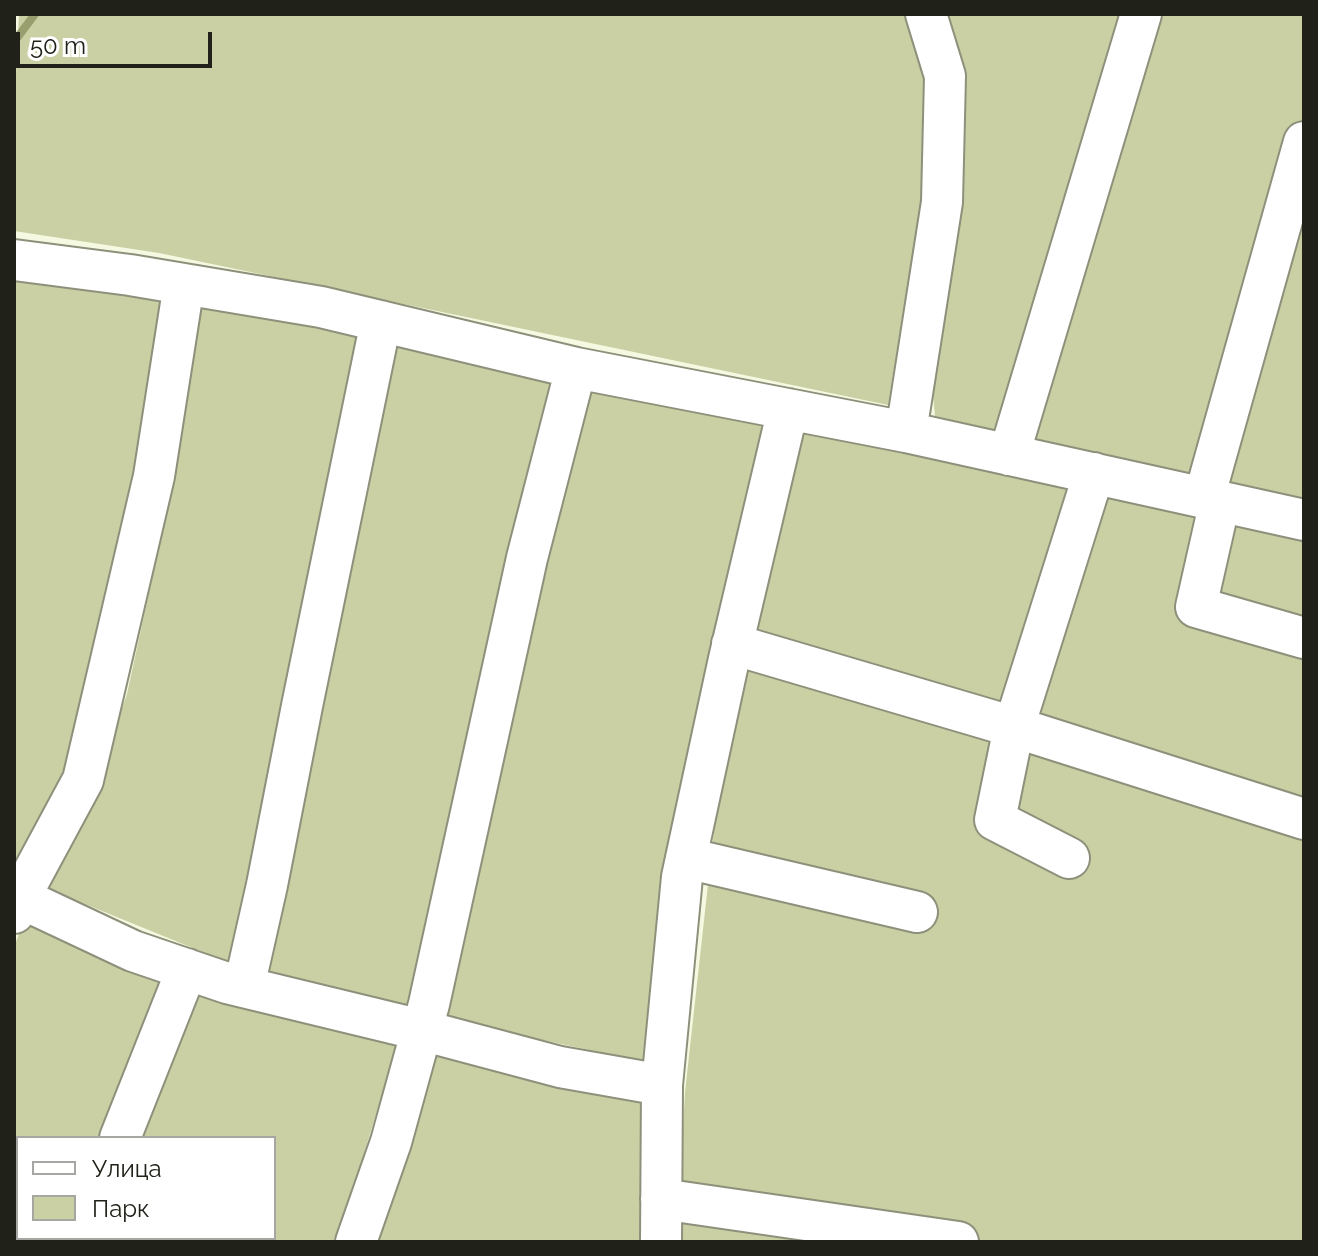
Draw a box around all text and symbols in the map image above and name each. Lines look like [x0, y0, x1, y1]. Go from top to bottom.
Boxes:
scale bar [20, 16, 216, 66]
text: 50 m [30, 31, 86, 60]
legend [16, 1136, 276, 1240]
text: Улица [92, 1154, 162, 1183]
text: Парк [92, 1194, 150, 1223]

